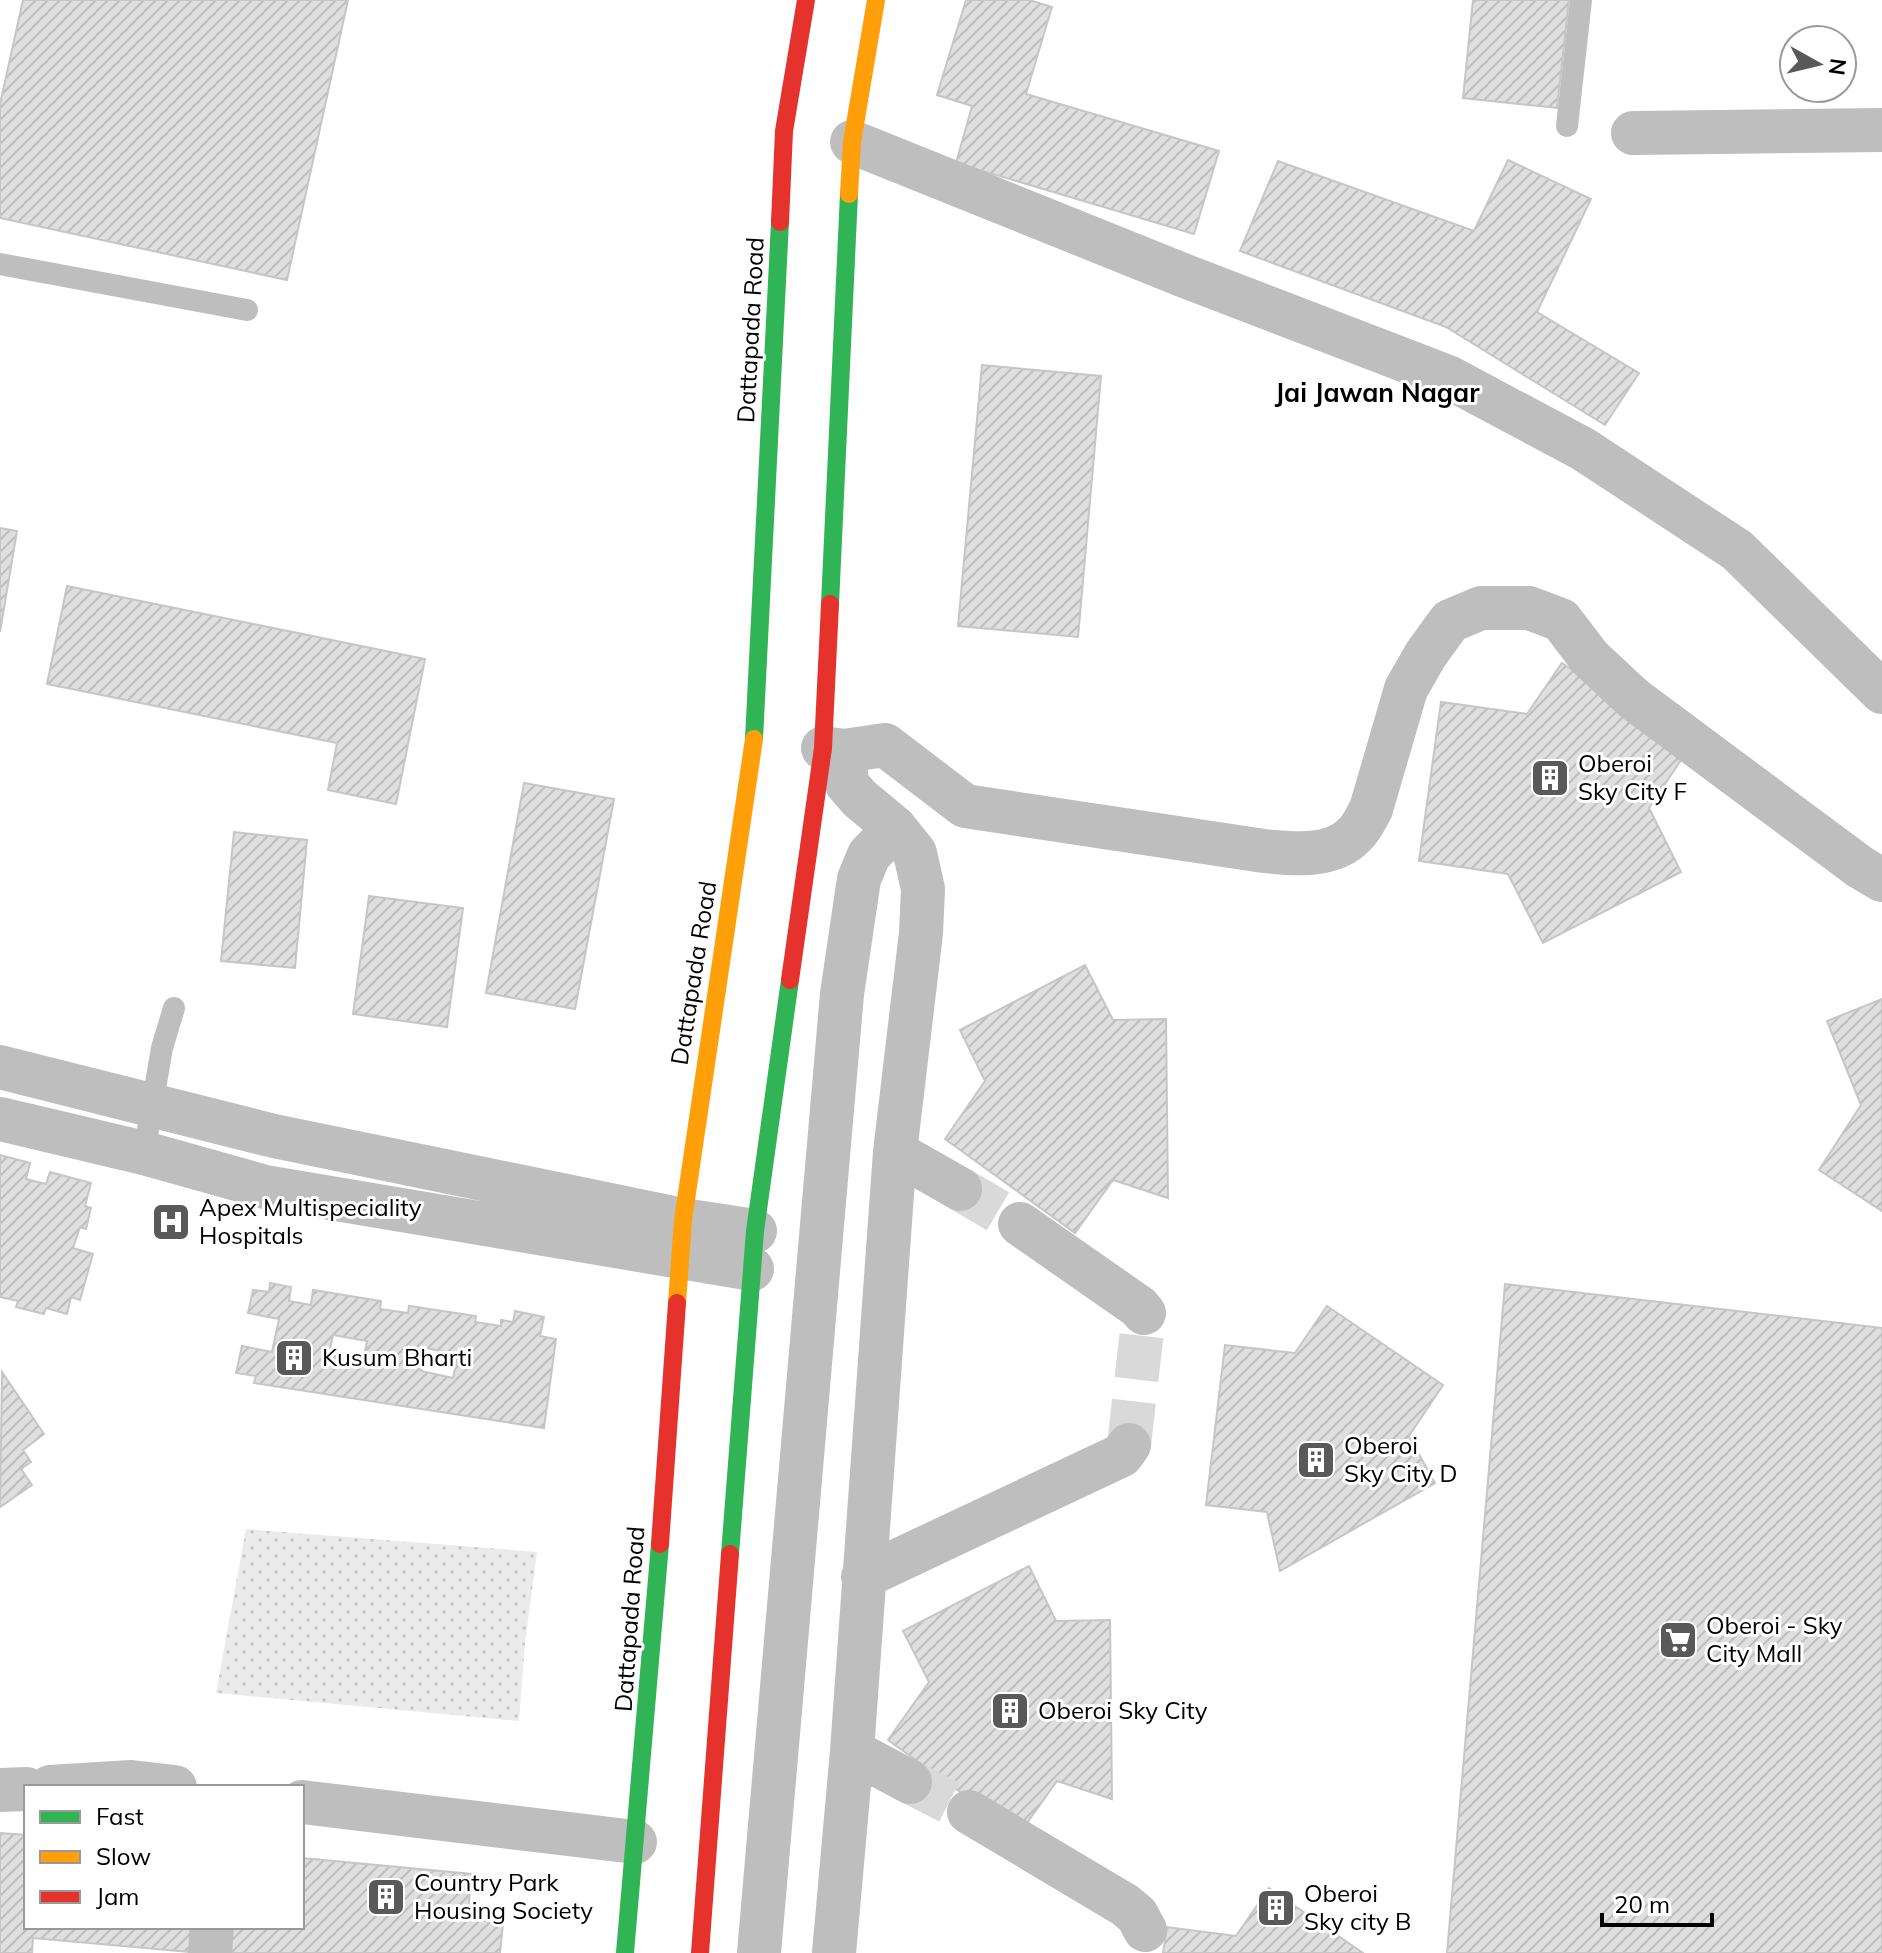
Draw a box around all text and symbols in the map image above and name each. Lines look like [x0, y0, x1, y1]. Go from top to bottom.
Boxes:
north arrow [1778, 24, 1858, 104]
text: N [1823, 57, 1853, 77]
street label: Dattapada Road [730, 236, 770, 424]
district label: Jai Jawan Nagar [1275, 376, 1480, 409]
place label: Oberoi Sky City F [1578, 748, 1687, 806]
building icon: Oberoi Sky City F [1529, 757, 1571, 799]
street label: Dattapada Road [664, 879, 722, 1067]
place label: Apex Multispeciality Hospitals [199, 1192, 422, 1250]
hospital icon: Apex Multispeciality Hospitals [150, 1201, 192, 1243]
building icon: Kusum Bharti [273, 1337, 315, 1379]
place label: Kusum Bharti [322, 1342, 472, 1372]
place label: Oberoi Sky City D [1344, 1430, 1458, 1488]
building icon: Oberoi Sky City D [1295, 1439, 1337, 1481]
street label: Dattapada Road [608, 1525, 650, 1713]
place label: Oberoi - Sky City Mall [1706, 1610, 1843, 1668]
supermarket icon: Oberoi - Sky City Mall [1657, 1619, 1699, 1661]
building icon: Oberoi Sky City [989, 1690, 1031, 1732]
place label: Oberoi Sky City [1038, 1695, 1208, 1725]
legend [24, 1785, 304, 1929]
text: Fast [96, 1801, 144, 1831]
text: Slow [96, 1841, 151, 1871]
place label: Country Park Housing Society [414, 1867, 593, 1925]
building icon: Country Park Housing Society [365, 1876, 407, 1918]
scale bar [1602, 1877, 1712, 1927]
place label: Oberoi Sky city B [1304, 1878, 1411, 1936]
text: Jam [96, 1881, 139, 1911]
building icon: Oberoi Sky city B [1255, 1887, 1297, 1929]
text: 20 m [1614, 1889, 1670, 1919]

